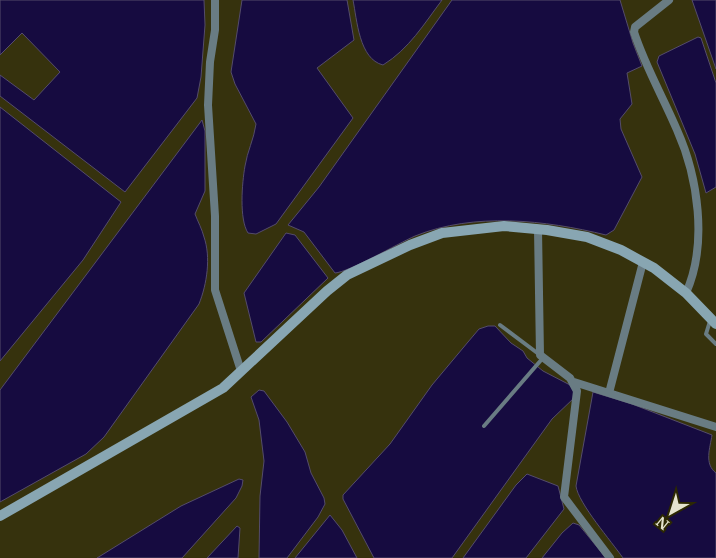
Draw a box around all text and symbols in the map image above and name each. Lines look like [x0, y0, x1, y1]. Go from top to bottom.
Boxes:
north arrow [646, 488, 696, 538]
text: N [653, 513, 673, 534]

